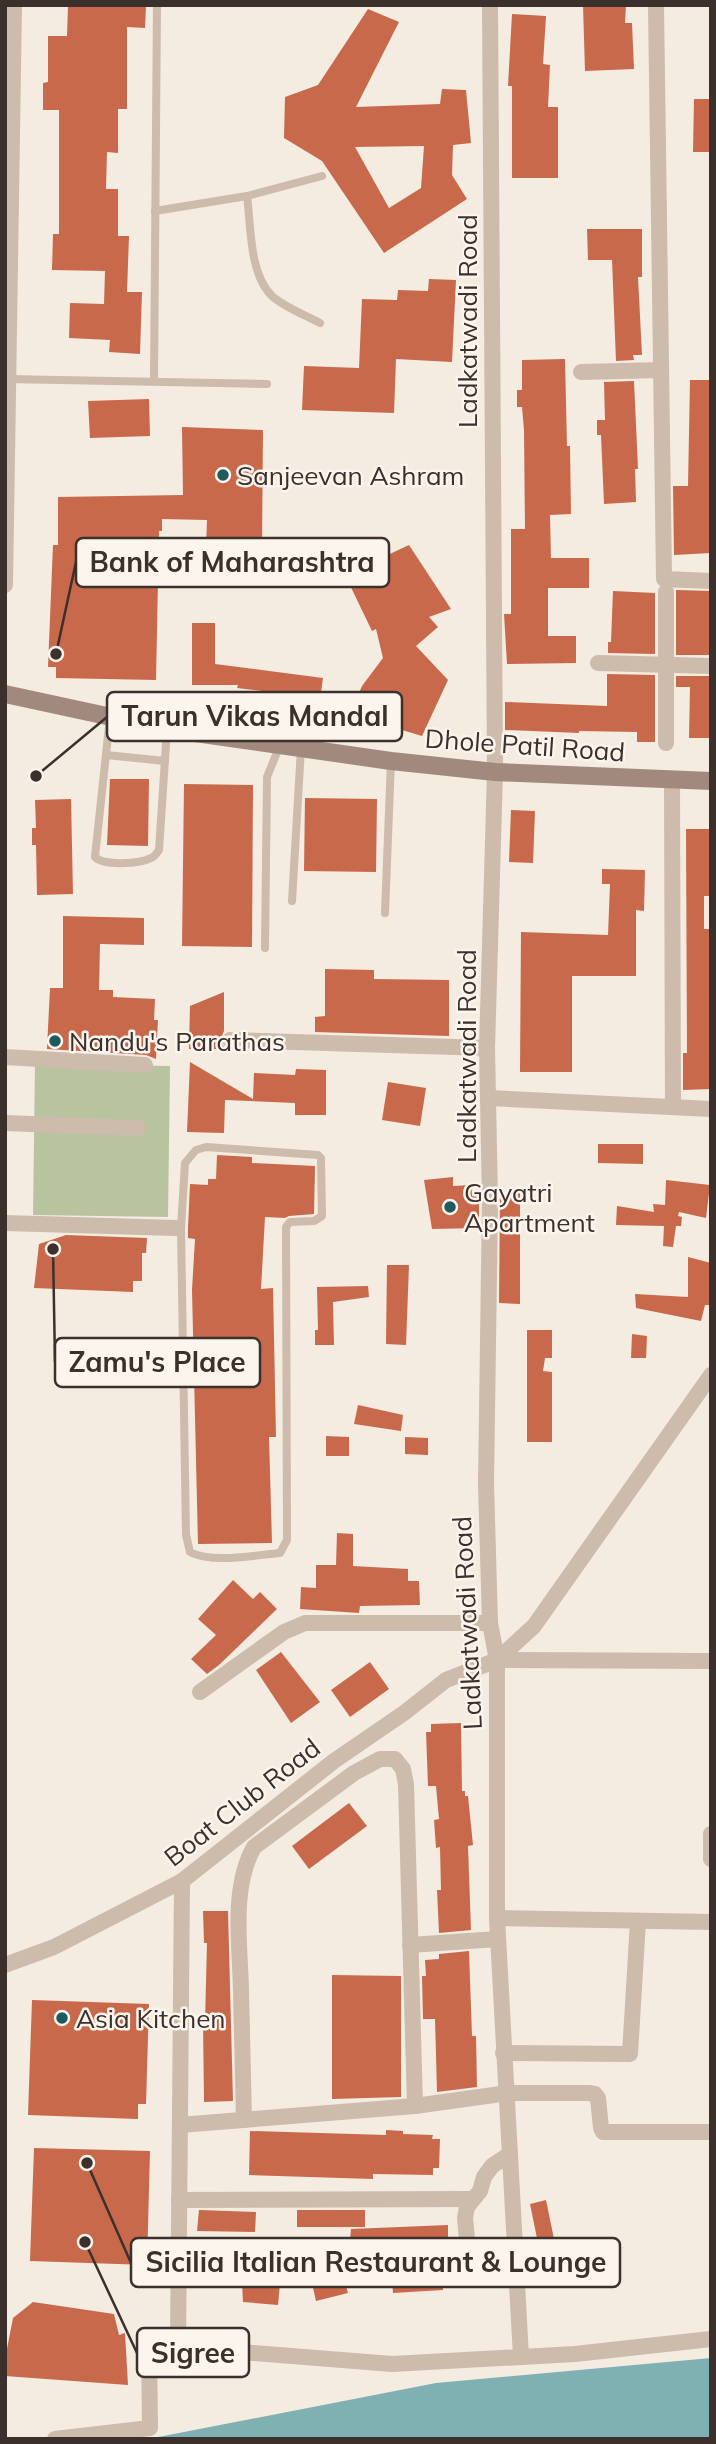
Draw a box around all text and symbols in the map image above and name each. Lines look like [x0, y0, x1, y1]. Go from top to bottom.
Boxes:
street label: Ladkatwadi Road [451, 214, 484, 428]
place label: Sanjeevan Ashram [237, 459, 464, 492]
marker: Sanjeevan Ashram [215, 467, 231, 483]
callout: Bank of Maharashtra [76, 538, 389, 587]
text: Bank of Maharashtra [89, 544, 375, 579]
callout: Tarun Vikas Mandal [107, 692, 402, 741]
text: Tarun Vikas Mandal [121, 698, 389, 733]
street label: Dhole Patil Road [424, 722, 626, 768]
street label: Ladkatwadi Road [450, 949, 483, 1163]
place label: Nandu's Parathas [69, 1025, 285, 1058]
marker: Nandu's Parathas [47, 1033, 63, 1049]
place label: Gayatri Apartment [464, 1176, 595, 1239]
marker: Gayatri Apartment [442, 1199, 458, 1215]
callout: Zamu's Place [55, 1338, 260, 1387]
text: Zamu's Place [69, 1344, 245, 1379]
street label: Ladkatwadi Road [445, 1515, 489, 1731]
street label: Boat Club Road [157, 1731, 327, 1873]
place label: Asia Kitchen [76, 2002, 226, 2035]
marker: Asia Kitchen [54, 2010, 70, 2026]
callout: Sicilia Italian Restaurant & Lounge [131, 2238, 620, 2287]
text: Sicilia Italian Restaurant & Lounge [146, 2244, 606, 2279]
callout: Sigree [137, 2328, 249, 2377]
text: Sigree [151, 2335, 235, 2370]

